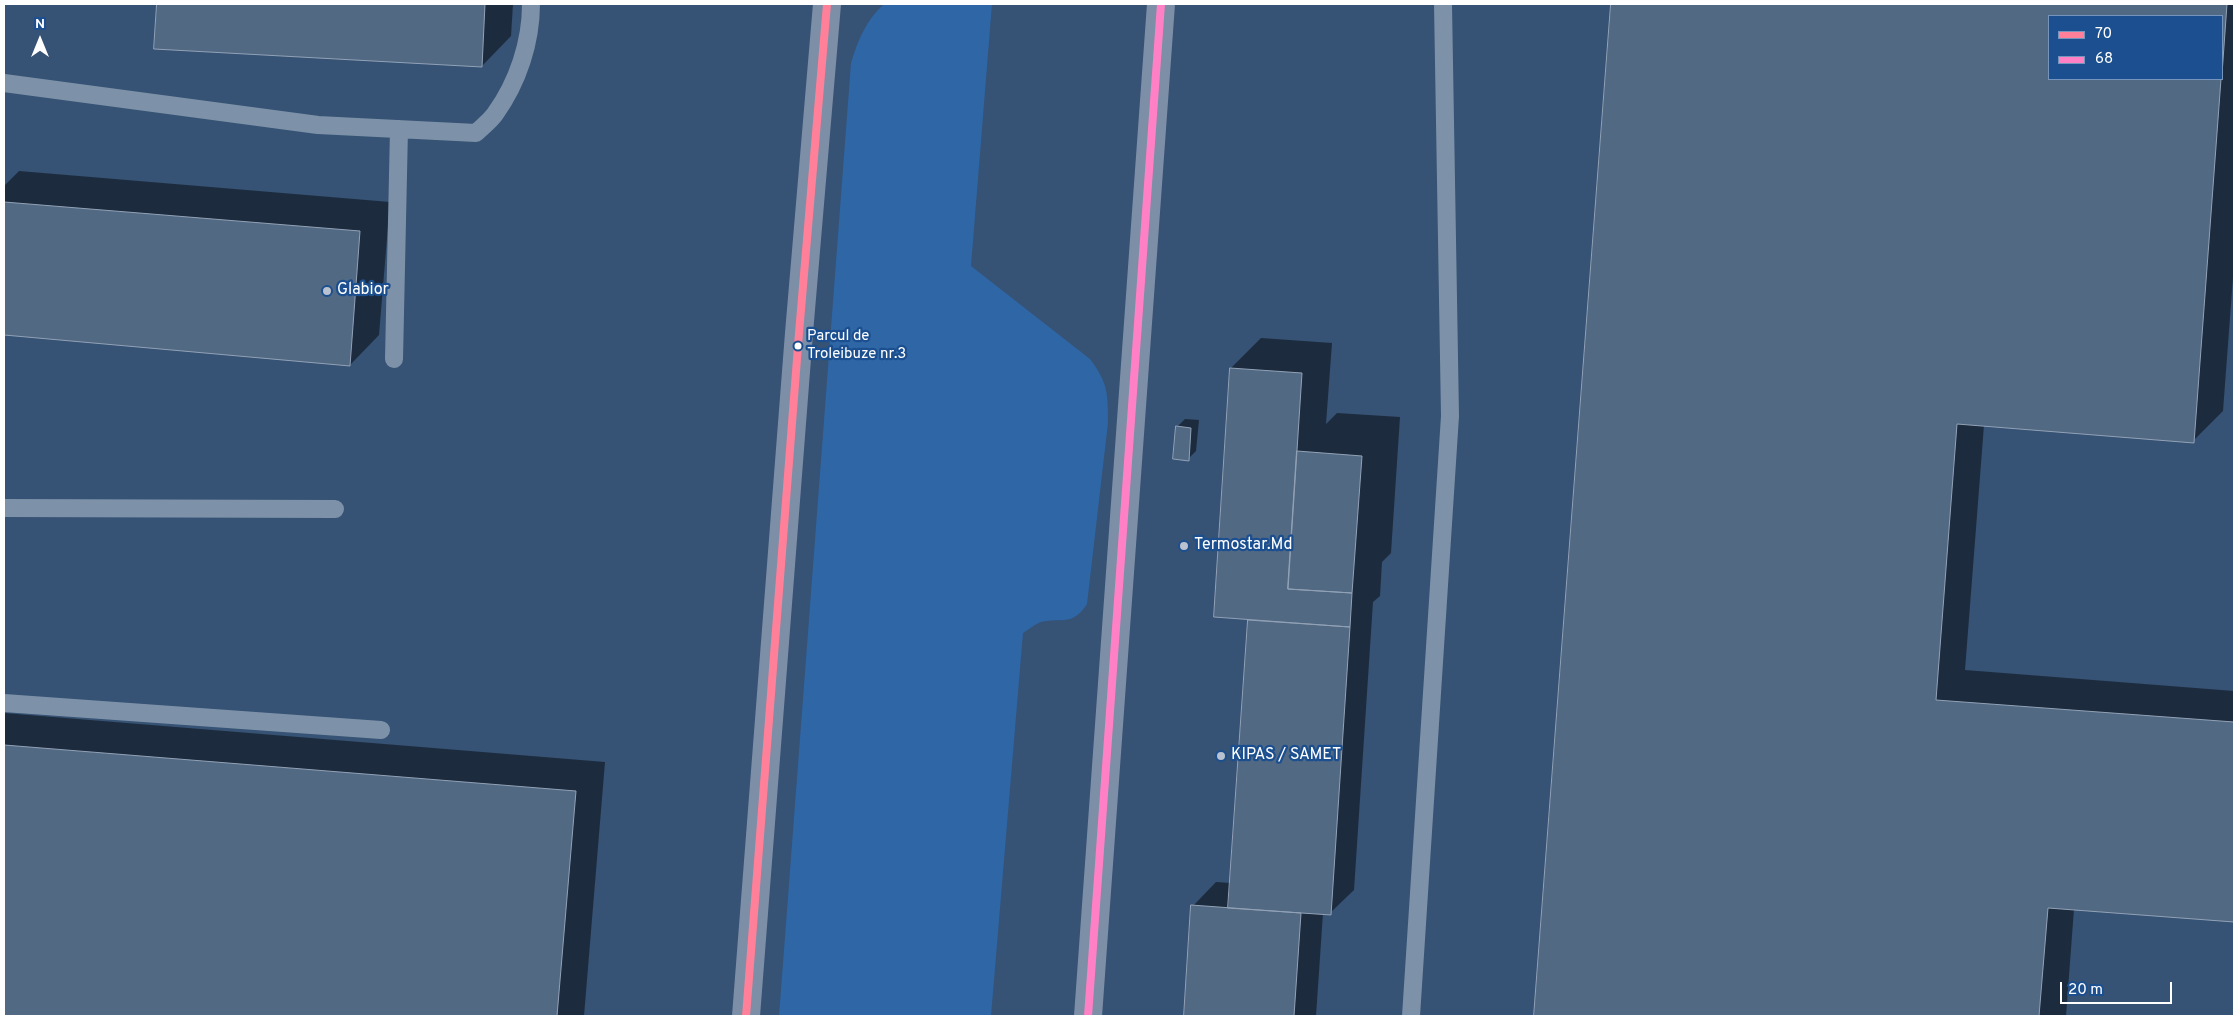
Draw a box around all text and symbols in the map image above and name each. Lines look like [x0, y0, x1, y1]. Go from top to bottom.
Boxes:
north arrow [15, 15, 65, 65]
legend [2048, 15, 2223, 80]
text: N [35, 16, 45, 33]
text: 70 [2095, 25, 2112, 44]
text: 68 [2095, 50, 2113, 69]
place label: Glabior [337, 281, 389, 301]
marker: Glabior [321, 285, 333, 297]
place label: Parcul de Troleibuze nr.3 [807, 328, 906, 363]
marker: Parcul de Troleibuze nr.3 [793, 341, 803, 351]
place label: Termostar.Md [1194, 536, 1292, 556]
marker: Termostar.Md [1178, 540, 1190, 552]
place label: KIPAS / SAMET [1231, 746, 1341, 766]
marker: KIPAS / SAMET [1215, 750, 1227, 762]
scale bar [2063, 972, 2176, 1004]
text: 20 m [2068, 981, 2103, 1000]

